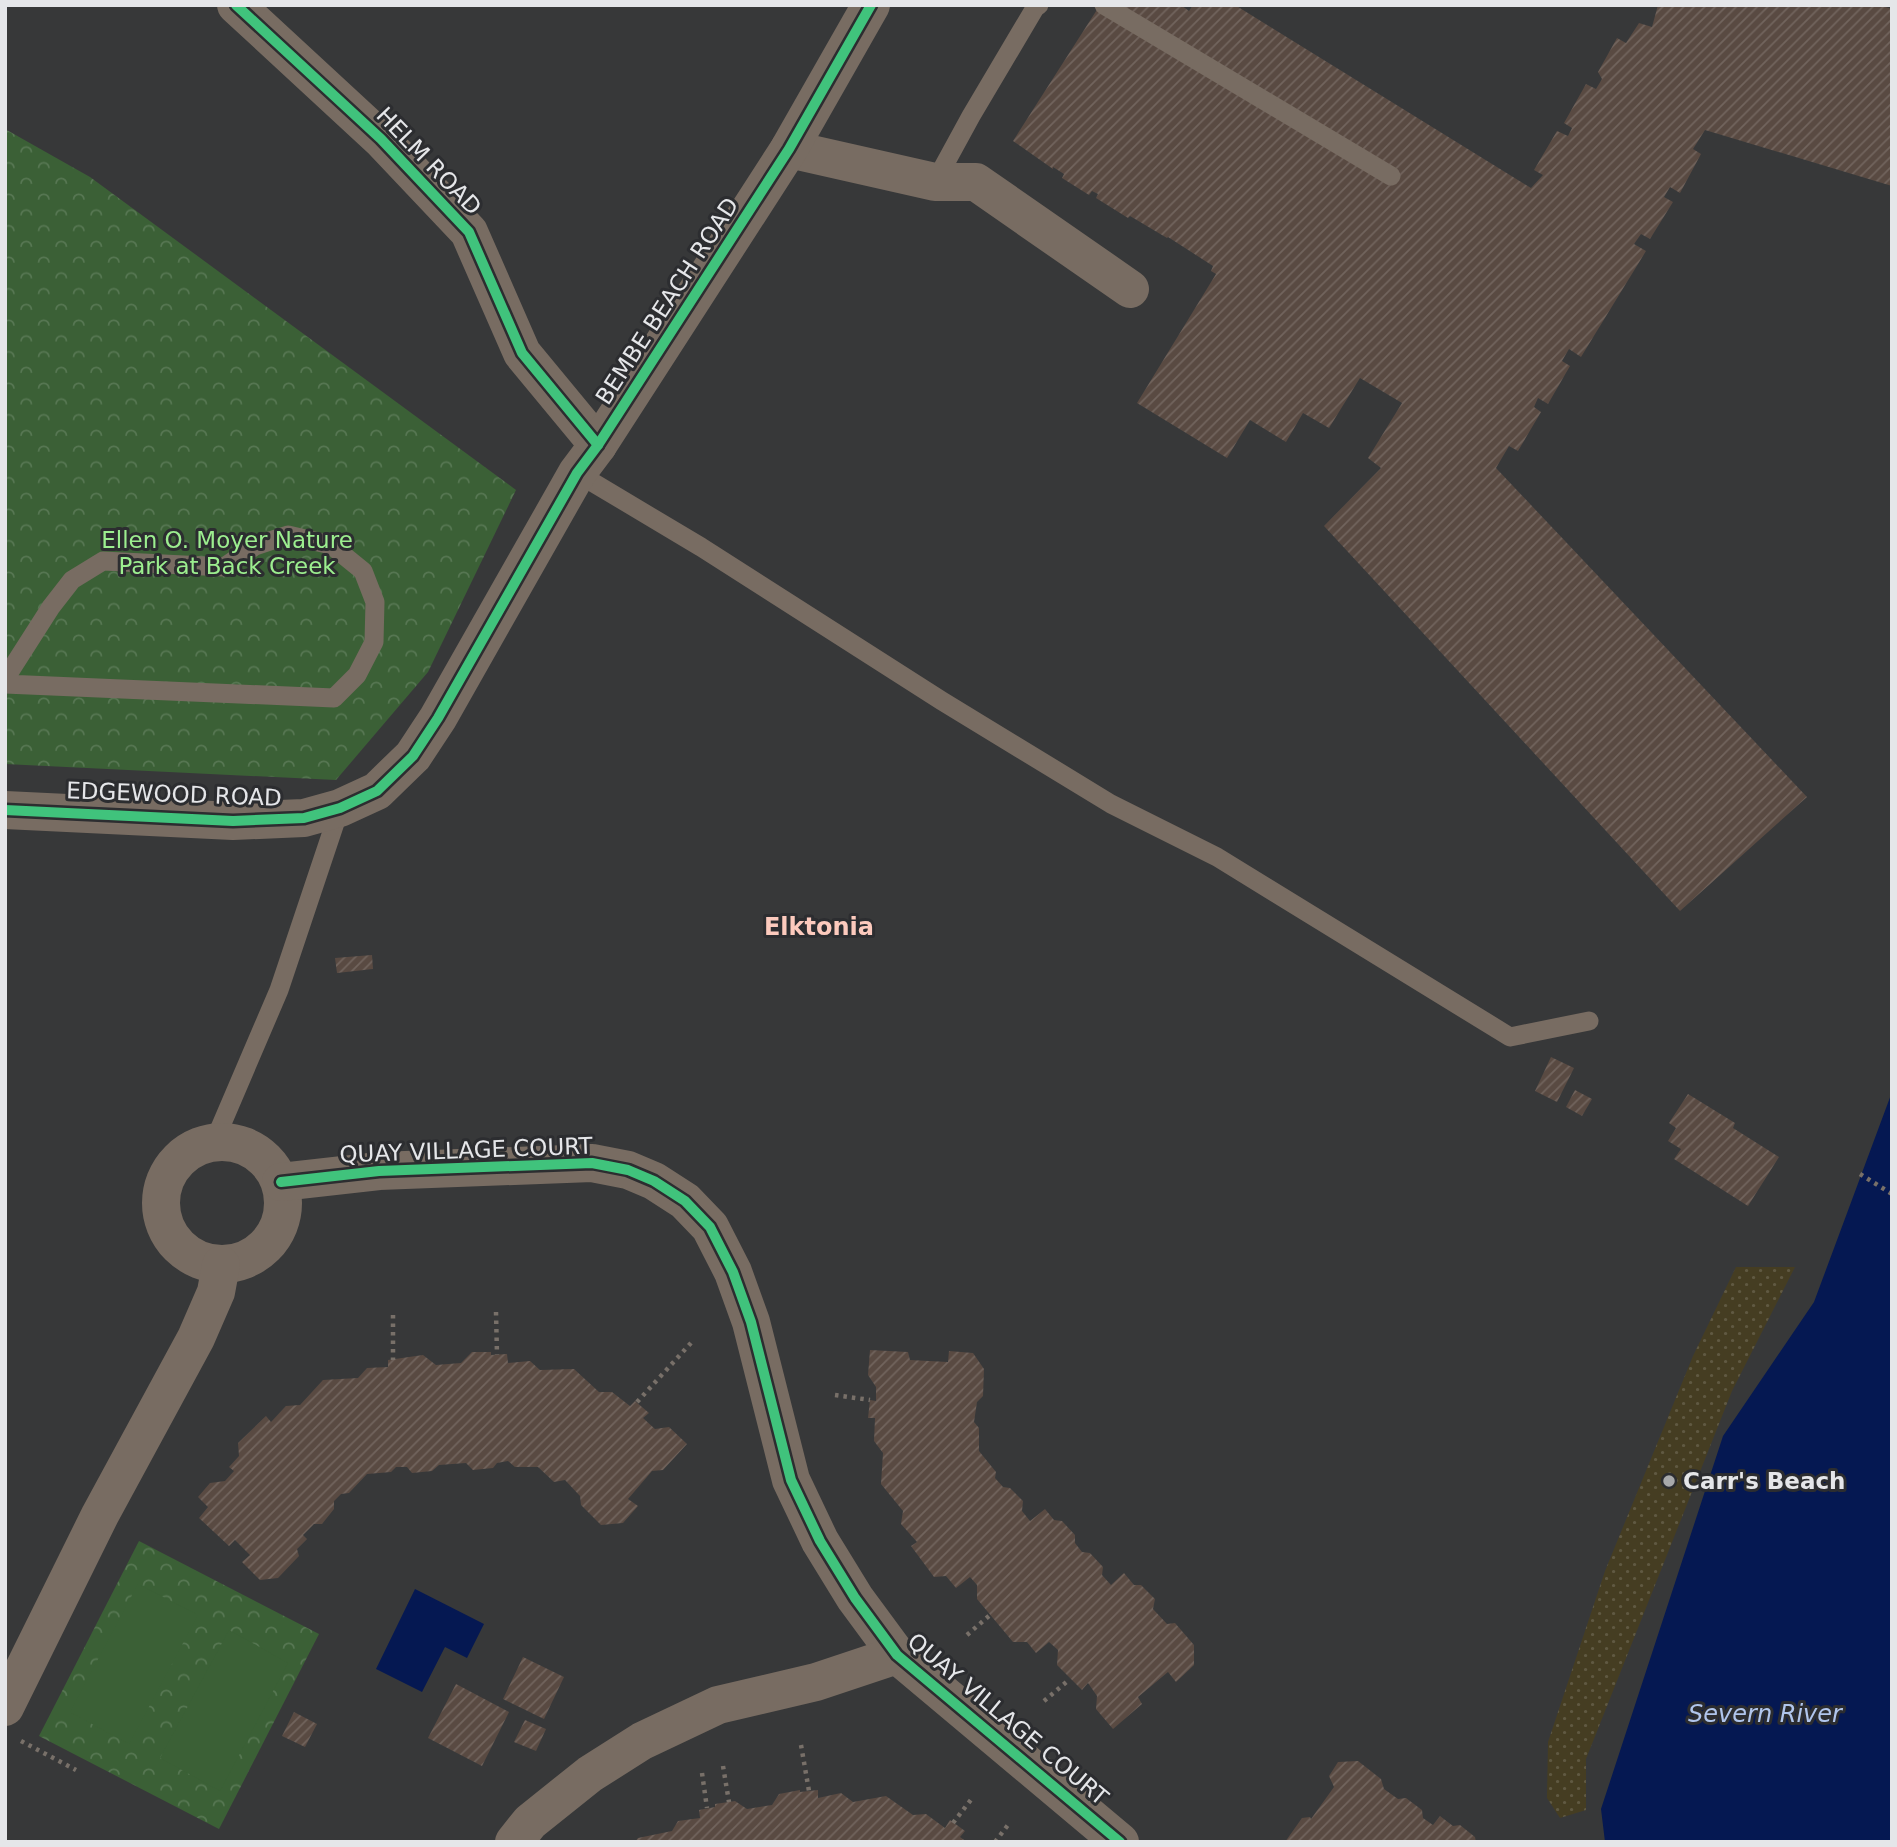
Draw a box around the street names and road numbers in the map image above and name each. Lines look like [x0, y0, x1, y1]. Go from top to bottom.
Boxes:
street label: HELM ROAD [371, 102, 487, 220]
street label: BEMBE BEACH ROAD [590, 193, 744, 409]
street label: EDGEWOOD ROAD [66, 777, 282, 811]
street label: QUAY VILLAGE COURT [339, 1133, 594, 1167]
street label: QUAY VILLAGE COURT [903, 1628, 1114, 1811]

